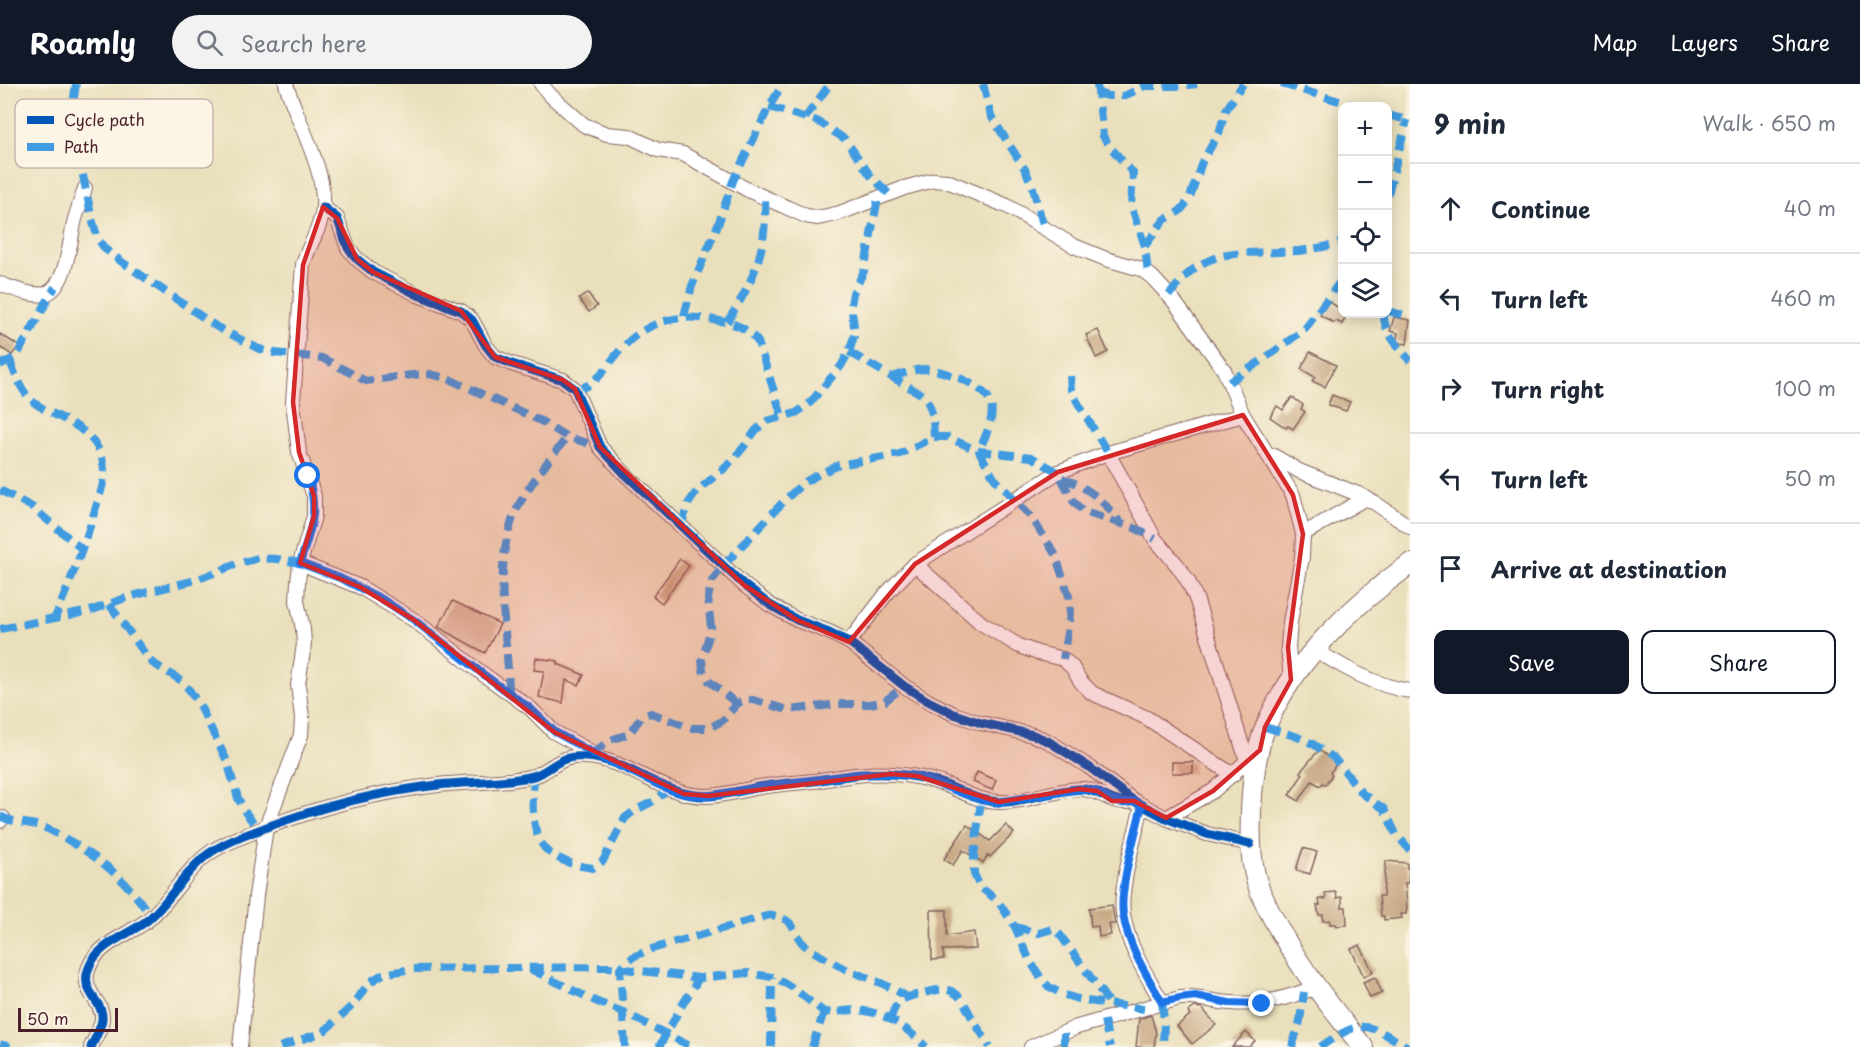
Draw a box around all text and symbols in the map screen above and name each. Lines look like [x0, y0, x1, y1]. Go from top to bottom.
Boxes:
search box [172, 15, 592, 69]
text: Roamly [30, 21, 136, 64]
icon: search [193, 26, 226, 59]
text: Search here [241, 26, 367, 59]
text: Map [1593, 26, 1637, 58]
text: Layers [1670, 26, 1738, 58]
text: Share [1771, 26, 1830, 58]
legend [15, 99, 213, 168]
map controls [1338, 102, 1392, 318]
button: + [1338, 102, 1392, 156]
text: 9 min [1434, 104, 1506, 143]
text: Cycle path [64, 107, 145, 131]
text: Walk · 650 m [1702, 108, 1836, 138]
text: Path [64, 134, 99, 158]
button: − [1338, 156, 1392, 210]
icon: ahead [1434, 192, 1467, 225]
text: Continue [1491, 192, 1590, 225]
text: 40 m [1784, 193, 1836, 223]
button: locate [1338, 210, 1392, 264]
button: layers [1338, 264, 1392, 318]
icon: left [1434, 282, 1467, 315]
text: Turn left [1491, 282, 1588, 315]
text: 460 m [1770, 283, 1836, 313]
icon: right [1434, 372, 1467, 405]
text: Turn right [1491, 372, 1604, 405]
text: 100 m [1775, 373, 1836, 403]
route start [294, 462, 320, 488]
icon: left [1434, 462, 1467, 495]
text: Turn left [1491, 462, 1588, 495]
text: 50 m [1784, 463, 1836, 493]
icon: arrive [1434, 552, 1467, 585]
text: Arrive at destination [1491, 552, 1727, 585]
button: Save [1434, 630, 1629, 694]
button: Share [1641, 630, 1836, 694]
route end [1248, 990, 1274, 1016]
scale bar [18, 1005, 118, 1032]
text: 50 m [27, 1006, 68, 1030]

